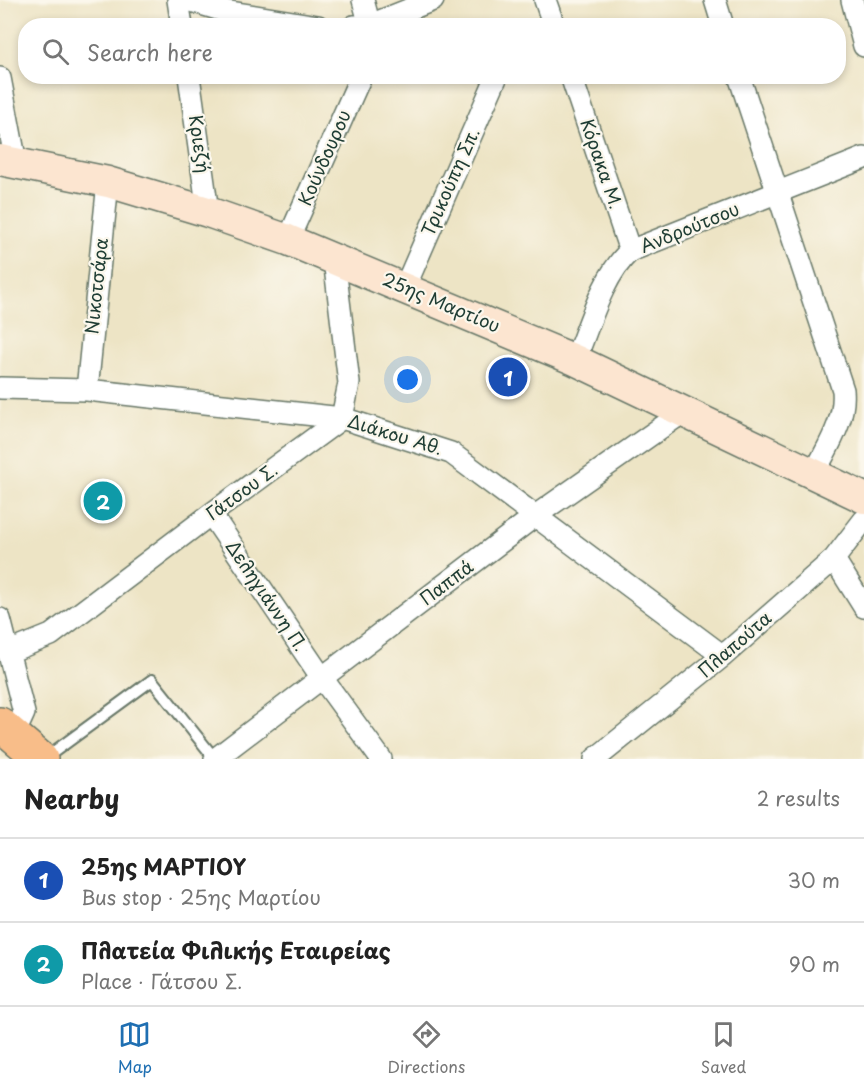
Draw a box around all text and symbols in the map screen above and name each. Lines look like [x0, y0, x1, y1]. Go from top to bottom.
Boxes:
search box [18, 18, 846, 84]
icon: search [39, 35, 72, 68]
text: Search here [87, 35, 213, 68]
street label: Κούνδουρου [290, 105, 357, 210]
street label: Κριεζή [183, 113, 218, 175]
street label: Κόρακα Μ. [574, 115, 630, 212]
street label: Τρικούπη Σπ. [414, 123, 486, 240]
street label: Ανδρούτσου [636, 194, 743, 259]
street label: Νικοτσάρα [77, 236, 114, 335]
street label: 25ης Μαρτίου [378, 265, 505, 339]
pin: 1 [488, 354, 528, 400]
your location [393, 365, 422, 394]
street label: Διάκου Αθ. [345, 406, 446, 461]
street label: Γάτσου Σ. [200, 456, 283, 526]
pin: 2 [84, 478, 122, 524]
street label: Δεληγιάννη Π. [220, 534, 314, 656]
street label: Παππά [414, 553, 479, 611]
street label: Πλαπούτα [691, 604, 777, 684]
text: Nearby [24, 779, 119, 818]
text: 2 results [757, 783, 840, 813]
text: 25ης ΜΑΡΤΙΟΥ [81, 849, 246, 882]
text: 1 [39, 865, 48, 895]
text: 30 m [787, 865, 840, 895]
text: Bus stop · 25ης Μαρτίου [81, 882, 321, 912]
text: Πλατεία Φιλικής Εταιρείας [81, 933, 391, 966]
text: 2 [36, 949, 51, 979]
text: 90 m [789, 949, 840, 979]
text: Place · Γάτσου Σ. [81, 966, 243, 996]
tab: Map [118, 1018, 152, 1078]
tab: Directions [387, 1018, 465, 1078]
tab: Saved [701, 1018, 746, 1078]

